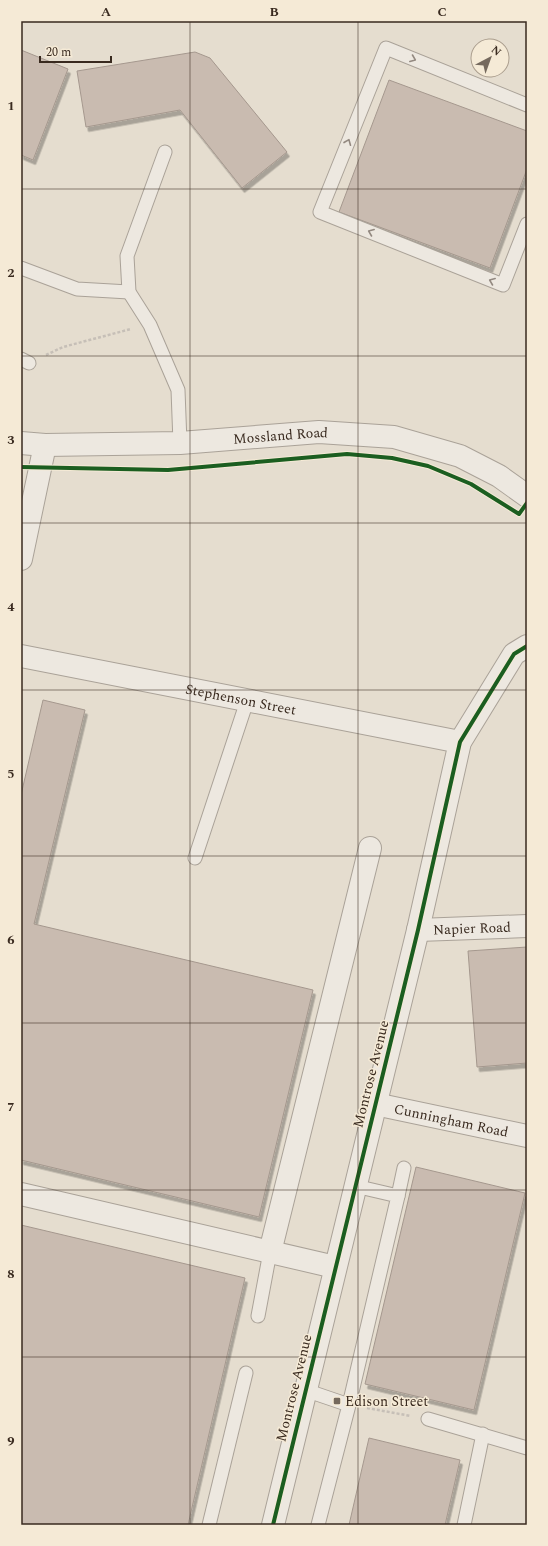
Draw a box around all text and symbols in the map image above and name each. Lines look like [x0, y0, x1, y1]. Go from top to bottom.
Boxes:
text: A [101, 2, 111, 22]
text: B [269, 2, 279, 22]
text: C [437, 2, 447, 22]
scale bar [40, 38, 111, 64]
north arrow [470, 38, 510, 78]
text: N [487, 41, 505, 60]
text: 20 m [46, 43, 71, 62]
one-way arrow [409, 54, 416, 62]
text: 1 [7, 96, 15, 116]
one-way arrow [344, 139, 352, 146]
one-way arrow [368, 229, 375, 237]
text: 2 [7, 263, 15, 283]
one-way arrow [488, 277, 495, 285]
street label: Mossland Road [232, 421, 329, 449]
text: 3 [7, 430, 15, 450]
text: 4 [7, 597, 15, 617]
street label: Stephenson Street [184, 678, 298, 720]
text: 5 [7, 764, 15, 784]
street label: Napier Road [433, 916, 511, 940]
text: 6 [7, 930, 15, 950]
street label: Montrose Avenue [348, 1018, 395, 1130]
text: 7 [7, 1097, 15, 1117]
street label: Cunningham Road [392, 1098, 511, 1142]
text: 8 [7, 1264, 15, 1284]
street label: Montrose Avenue [271, 1332, 318, 1444]
place label: Edison Street [345, 1391, 428, 1412]
marker: Edison Street [332, 1396, 342, 1406]
text: 9 [7, 1431, 15, 1451]

